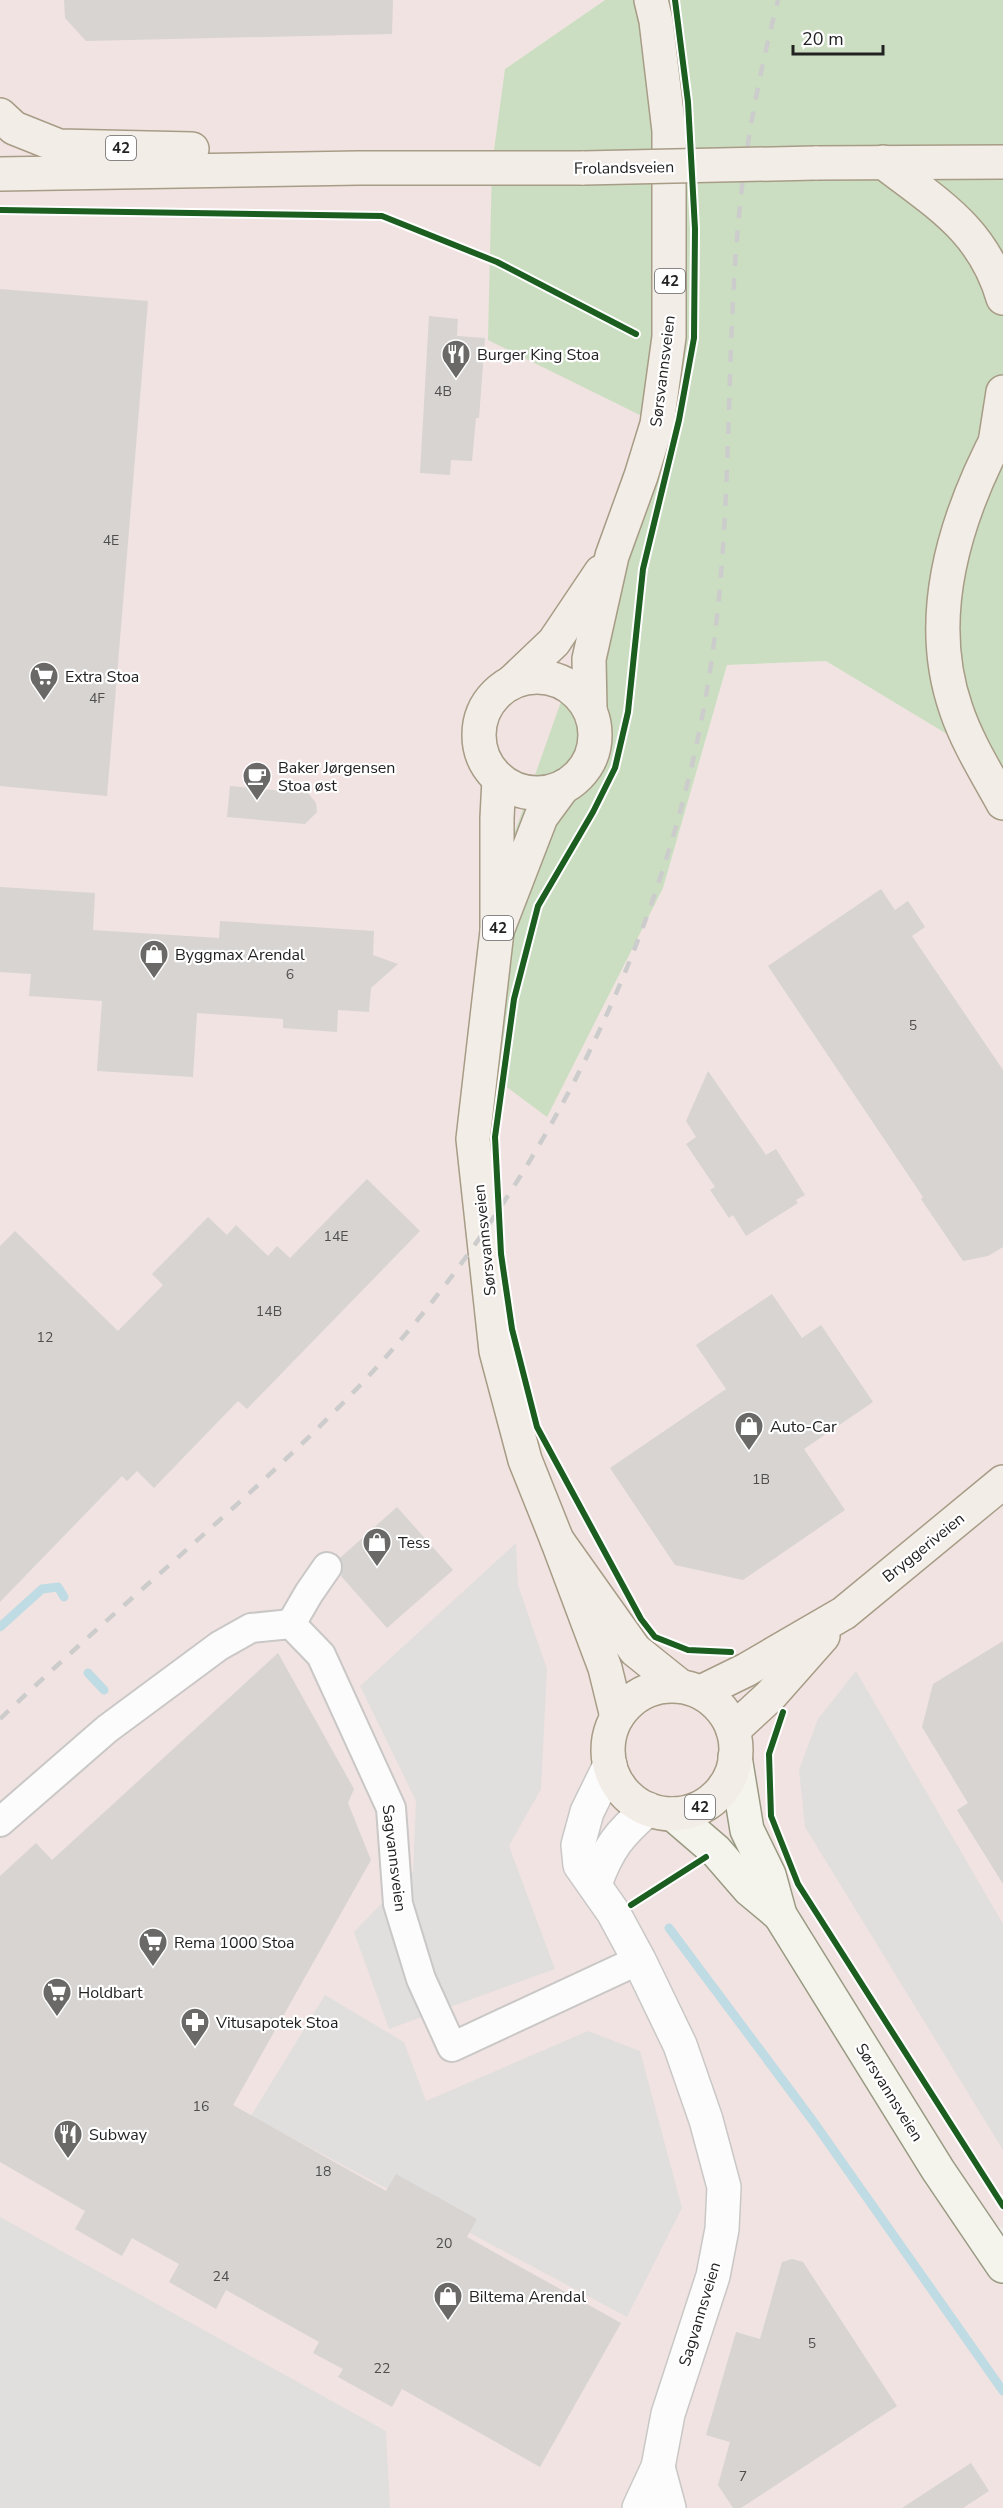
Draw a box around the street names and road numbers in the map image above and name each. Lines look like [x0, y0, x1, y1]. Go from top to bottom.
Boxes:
road number: 42 [106, 136, 136, 160]
street label: Frolandsveien [574, 156, 674, 180]
road number: 42 [655, 269, 685, 293]
street label: Sørsvannsveien [645, 314, 681, 428]
road number: 42 [483, 916, 513, 940]
street label: Sørsvannsveien [468, 1183, 502, 1297]
street label: Bryggeriveien [878, 1508, 969, 1588]
road number: 42 [685, 1795, 715, 1819]
street label: Sagvannsveien [377, 1803, 412, 1913]
street label: Sørsvannsveien [850, 2039, 928, 2146]
street label: Sagvannsveien [674, 2259, 726, 2369]

